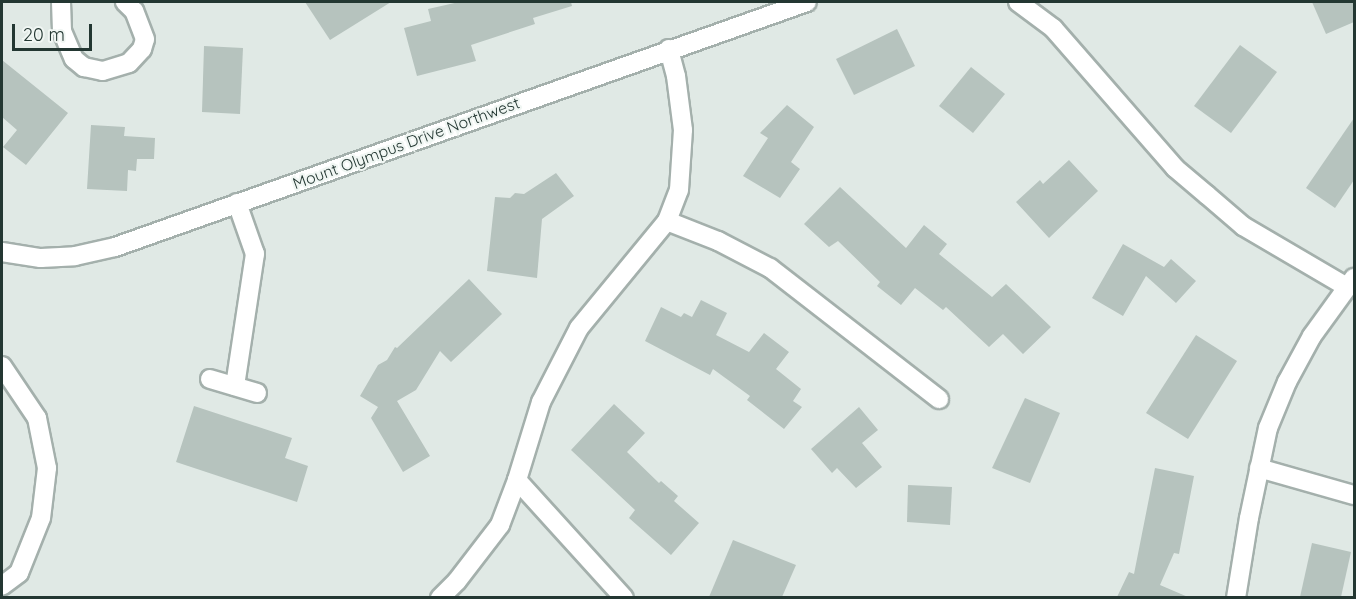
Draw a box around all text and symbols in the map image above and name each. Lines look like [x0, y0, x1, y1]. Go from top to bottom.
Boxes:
scale bar [15, 12, 94, 50]
text: 20 m [23, 23, 65, 46]
street label: Mount Olympus Drive Northwest [290, 93, 522, 193]

